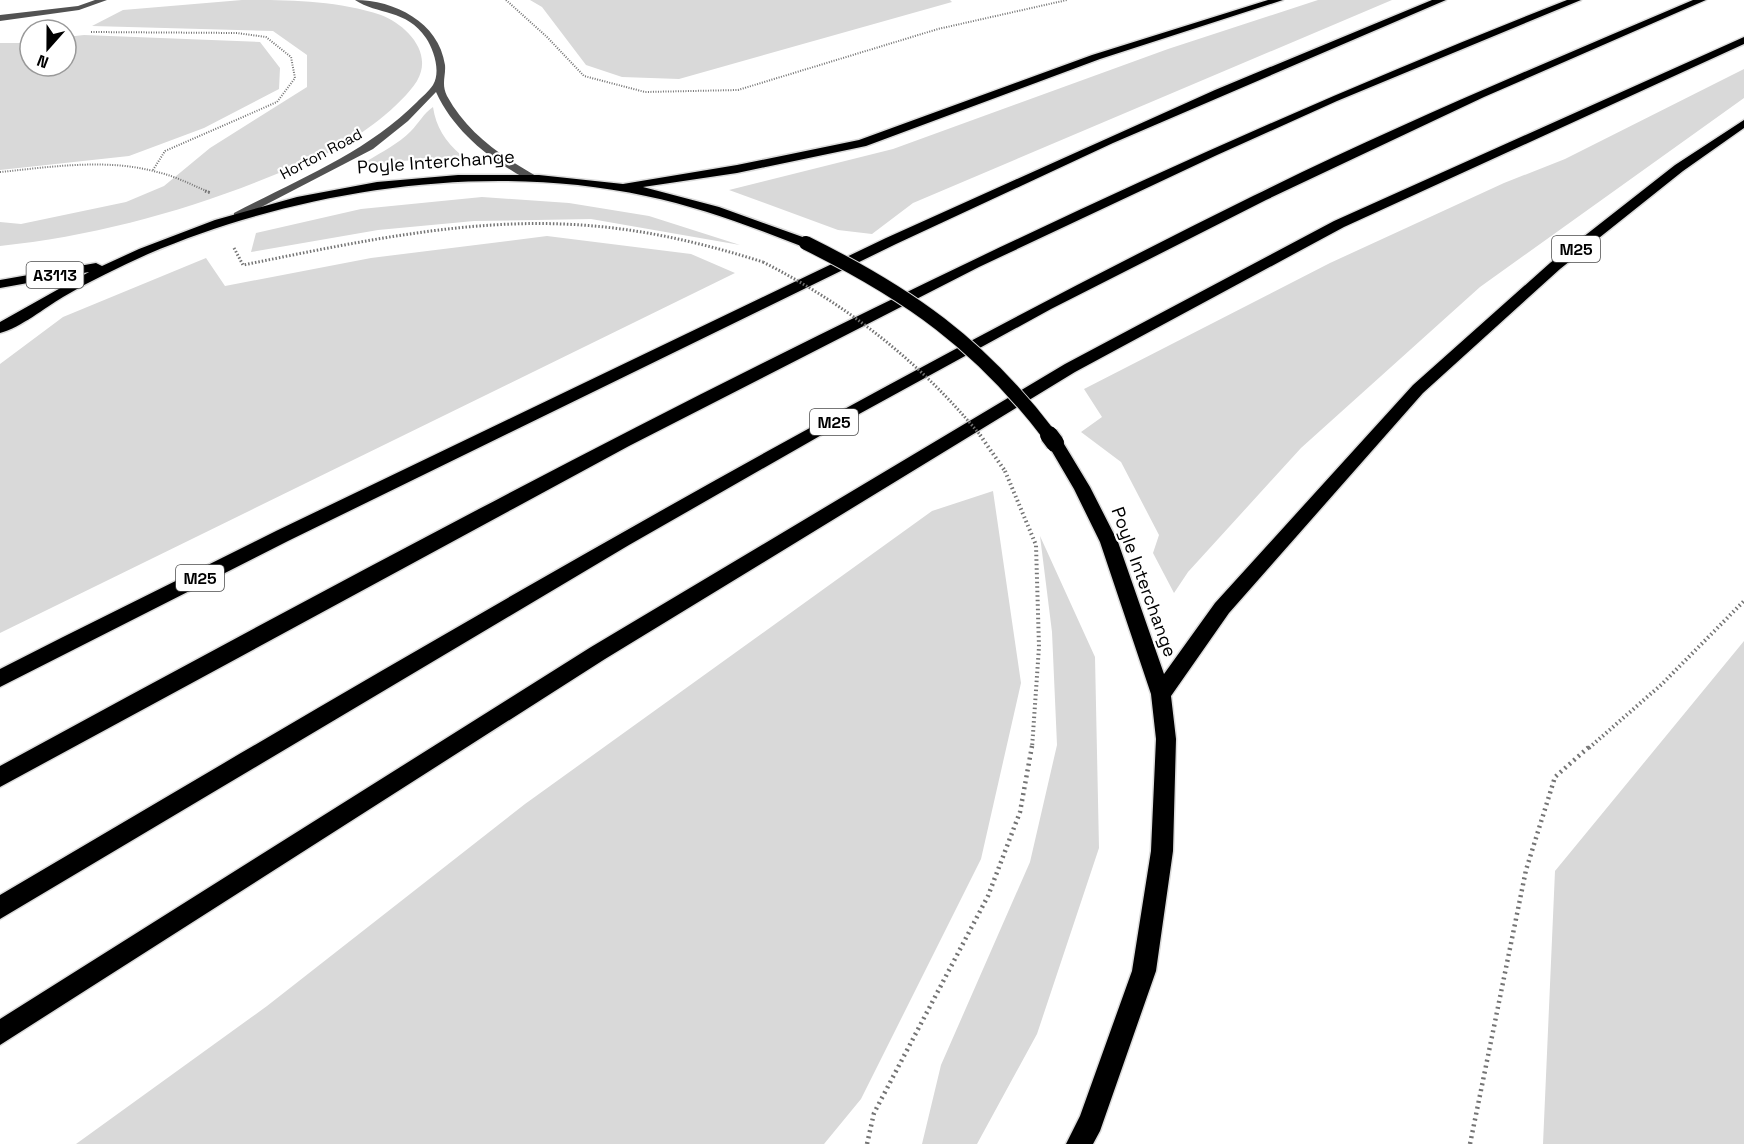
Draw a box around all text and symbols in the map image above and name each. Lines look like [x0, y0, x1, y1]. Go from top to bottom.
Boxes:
north arrow [18, 18, 78, 78]
text: N [34, 50, 52, 73]
street label: Horton Road [276, 124, 365, 183]
street label: Poyle Interchange [356, 145, 516, 178]
road number: M25 [1552, 236, 1600, 262]
road number: A3113 [26, 262, 84, 288]
road number: M25 [810, 409, 858, 435]
street label: Poyle Interchange [1107, 504, 1182, 660]
road number: M25 [176, 565, 224, 591]

